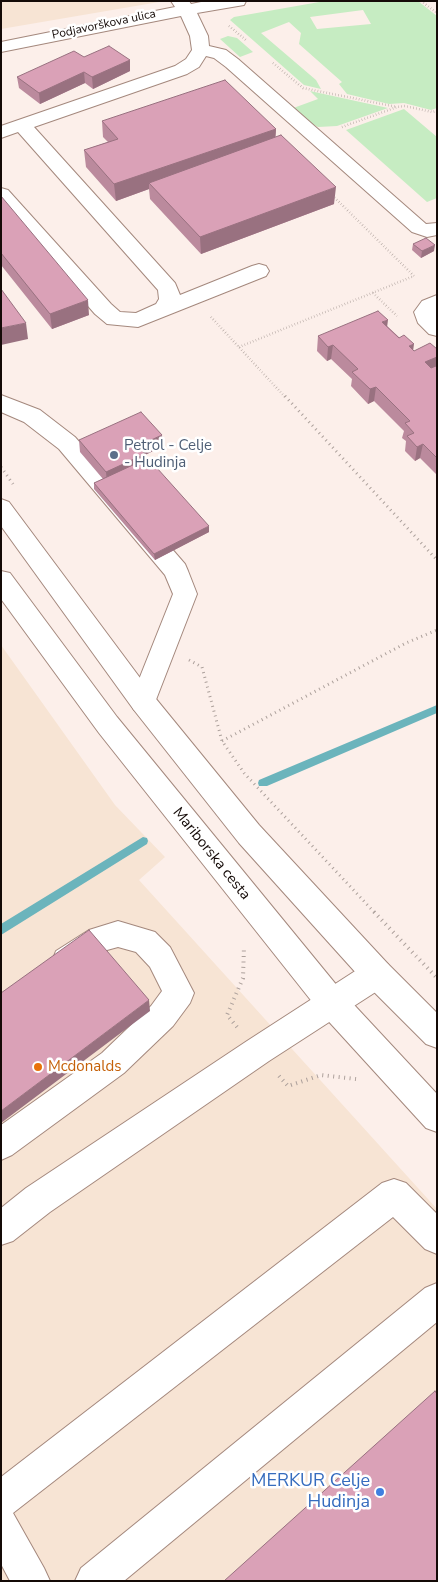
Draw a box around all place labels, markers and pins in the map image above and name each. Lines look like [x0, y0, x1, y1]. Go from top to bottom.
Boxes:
place label: Petrol - Celje - Hudinja [124, 437, 212, 472]
marker: Petrol - Celje - Hudinja [108, 449, 120, 461]
place label: Mcdonalds [48, 1058, 121, 1076]
marker: Mcdonalds [32, 1061, 44, 1073]
place label: MERKUR Celje Hudinja [251, 1471, 370, 1514]
marker: MERKUR Celje Hudinja [374, 1486, 386, 1498]

